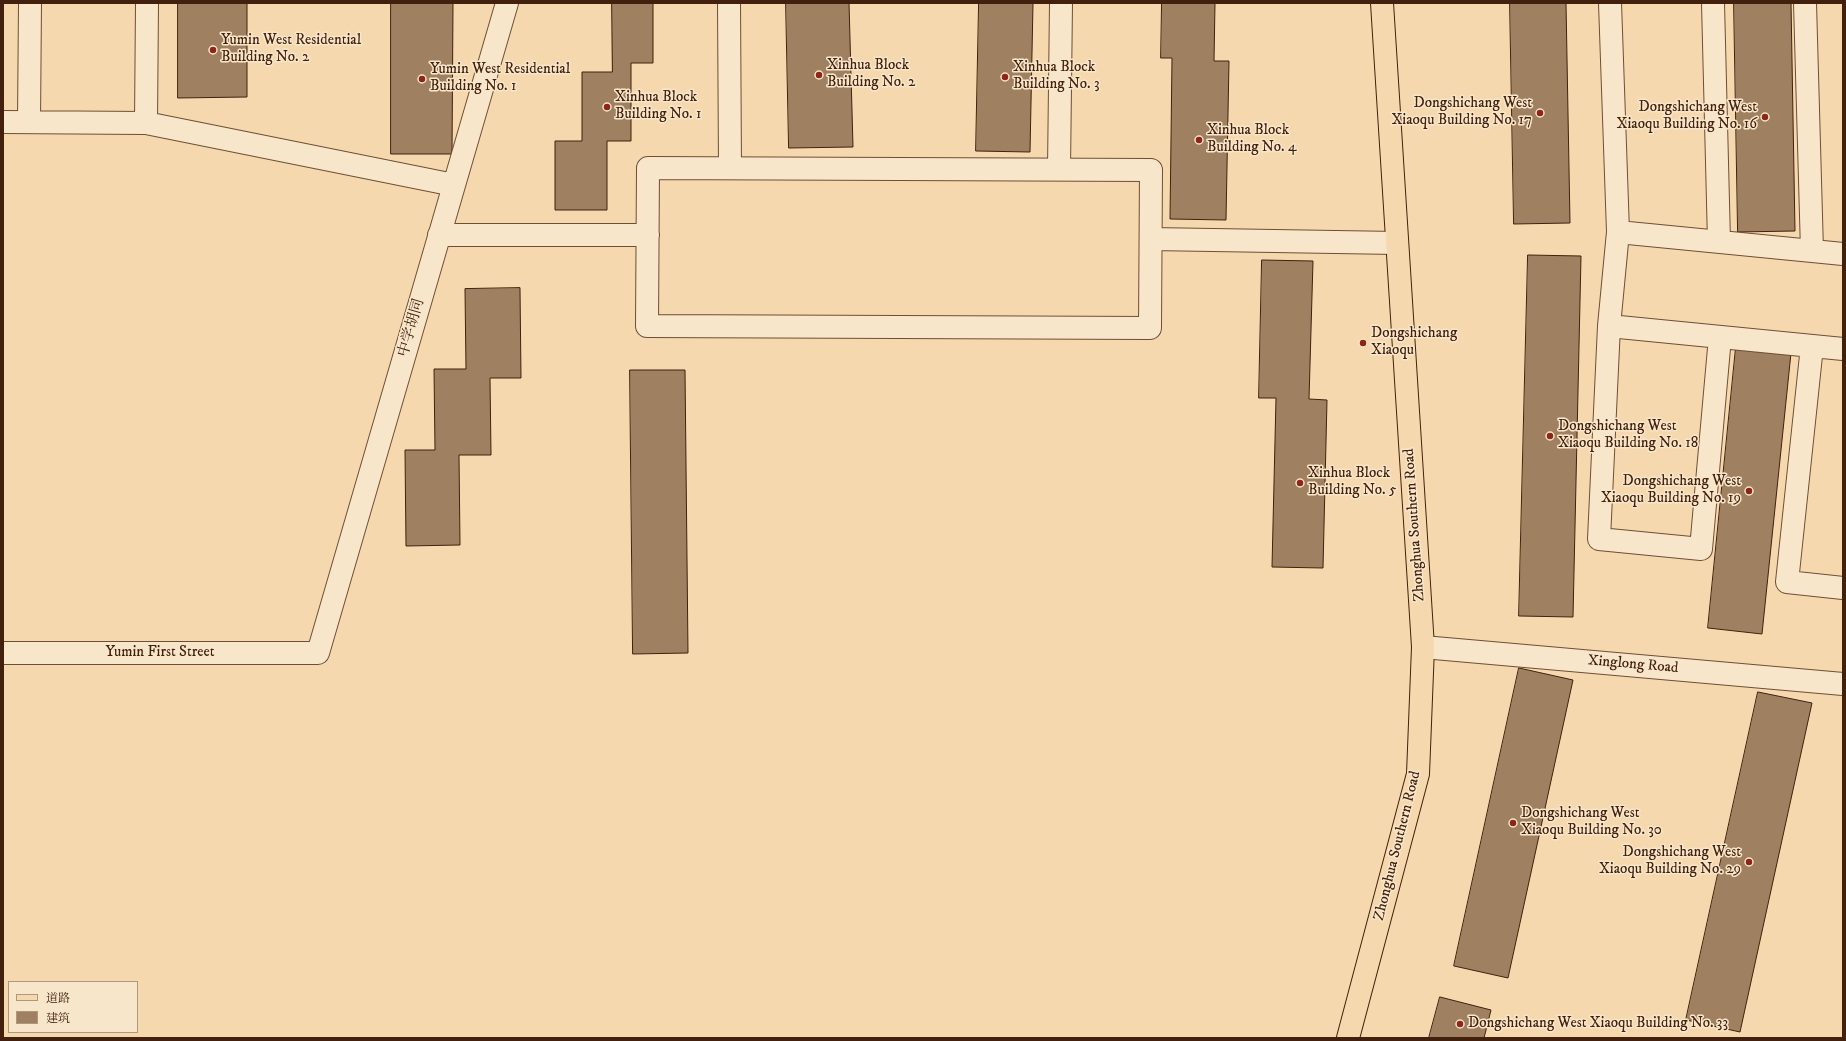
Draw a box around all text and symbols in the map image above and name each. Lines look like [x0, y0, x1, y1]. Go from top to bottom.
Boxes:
place label: Yumin West Residential Building No. 2 [221, 32, 361, 67]
marker: Yumin West Residential Building No. 2 [208, 45, 218, 55]
place label: Xinhua Block Building No. 2 [827, 57, 915, 92]
place label: Xinhua Block Building No. 3 [1013, 59, 1099, 94]
place label: Yumin West Residential Building No. 1 [430, 61, 570, 96]
marker: Xinhua Block Building No. 2 [814, 70, 824, 80]
marker: Xinhua Block Building No. 3 [1000, 72, 1010, 82]
marker: Yumin West Residential Building No. 1 [417, 74, 427, 84]
place label: Xinhua Block Building No. 1 [615, 89, 701, 124]
place label: Dongshichang West Xiaoqu Building No. 17 [1391, 95, 1532, 130]
place label: Dongshichang West Xiaoqu Building No. 16 [1617, 99, 1757, 134]
marker: Xinhua Block Building No. 1 [602, 102, 612, 112]
marker: Dongshichang West Xiaoqu Building No. 17 [1535, 108, 1545, 118]
marker: Dongshichang West Xiaoqu Building No. 16 [1760, 112, 1770, 122]
place label: Xinhua Block Building No. 4 [1207, 122, 1297, 157]
marker: Xinhua Block Building No. 4 [1194, 135, 1204, 145]
street label: 中学胡同 [395, 297, 429, 359]
place label: Dongshichang Xiaoqu [1371, 325, 1457, 360]
marker: Dongshichang Xiaoqu [1358, 338, 1368, 348]
place label: Dongshichang West Xiaoqu Building No. 18 [1558, 418, 1698, 453]
marker: Dongshichang West Xiaoqu Building No. 18 [1545, 431, 1555, 441]
street label: Zhonghua Southern Road [1401, 448, 1429, 602]
place label: Xinhua Block Building No. 5 [1308, 465, 1396, 500]
place label: Dongshichang West Xiaoqu Building No. 19 [1601, 473, 1741, 508]
marker: Xinhua Block Building No. 5 [1295, 478, 1305, 488]
marker: Dongshichang West Xiaoqu Building No. 19 [1744, 486, 1754, 496]
street label: Yumin First Street [105, 644, 215, 662]
street label: Xinglong Road [1587, 652, 1679, 678]
street label: Zhonghua Southern Road [1371, 769, 1425, 923]
place label: Dongshichang West Xiaoqu Building No. 30 [1521, 805, 1662, 840]
marker: Dongshichang West Xiaoqu Building No. 30 [1508, 818, 1518, 828]
place label: Dongshichang West Xiaoqu Building No. 29 [1599, 844, 1741, 879]
marker: Dongshichang West Xiaoqu Building No. 29 [1744, 857, 1754, 867]
legend [8, 981, 138, 1033]
text: 道路 [46, 991, 70, 1006]
text: 建筑 [46, 1011, 70, 1026]
place label: Dongshichang West Xiaoqu Building No. 33 [1468, 1015, 1728, 1033]
marker: Dongshichang West Xiaoqu Building No. 33 [1455, 1019, 1465, 1029]

